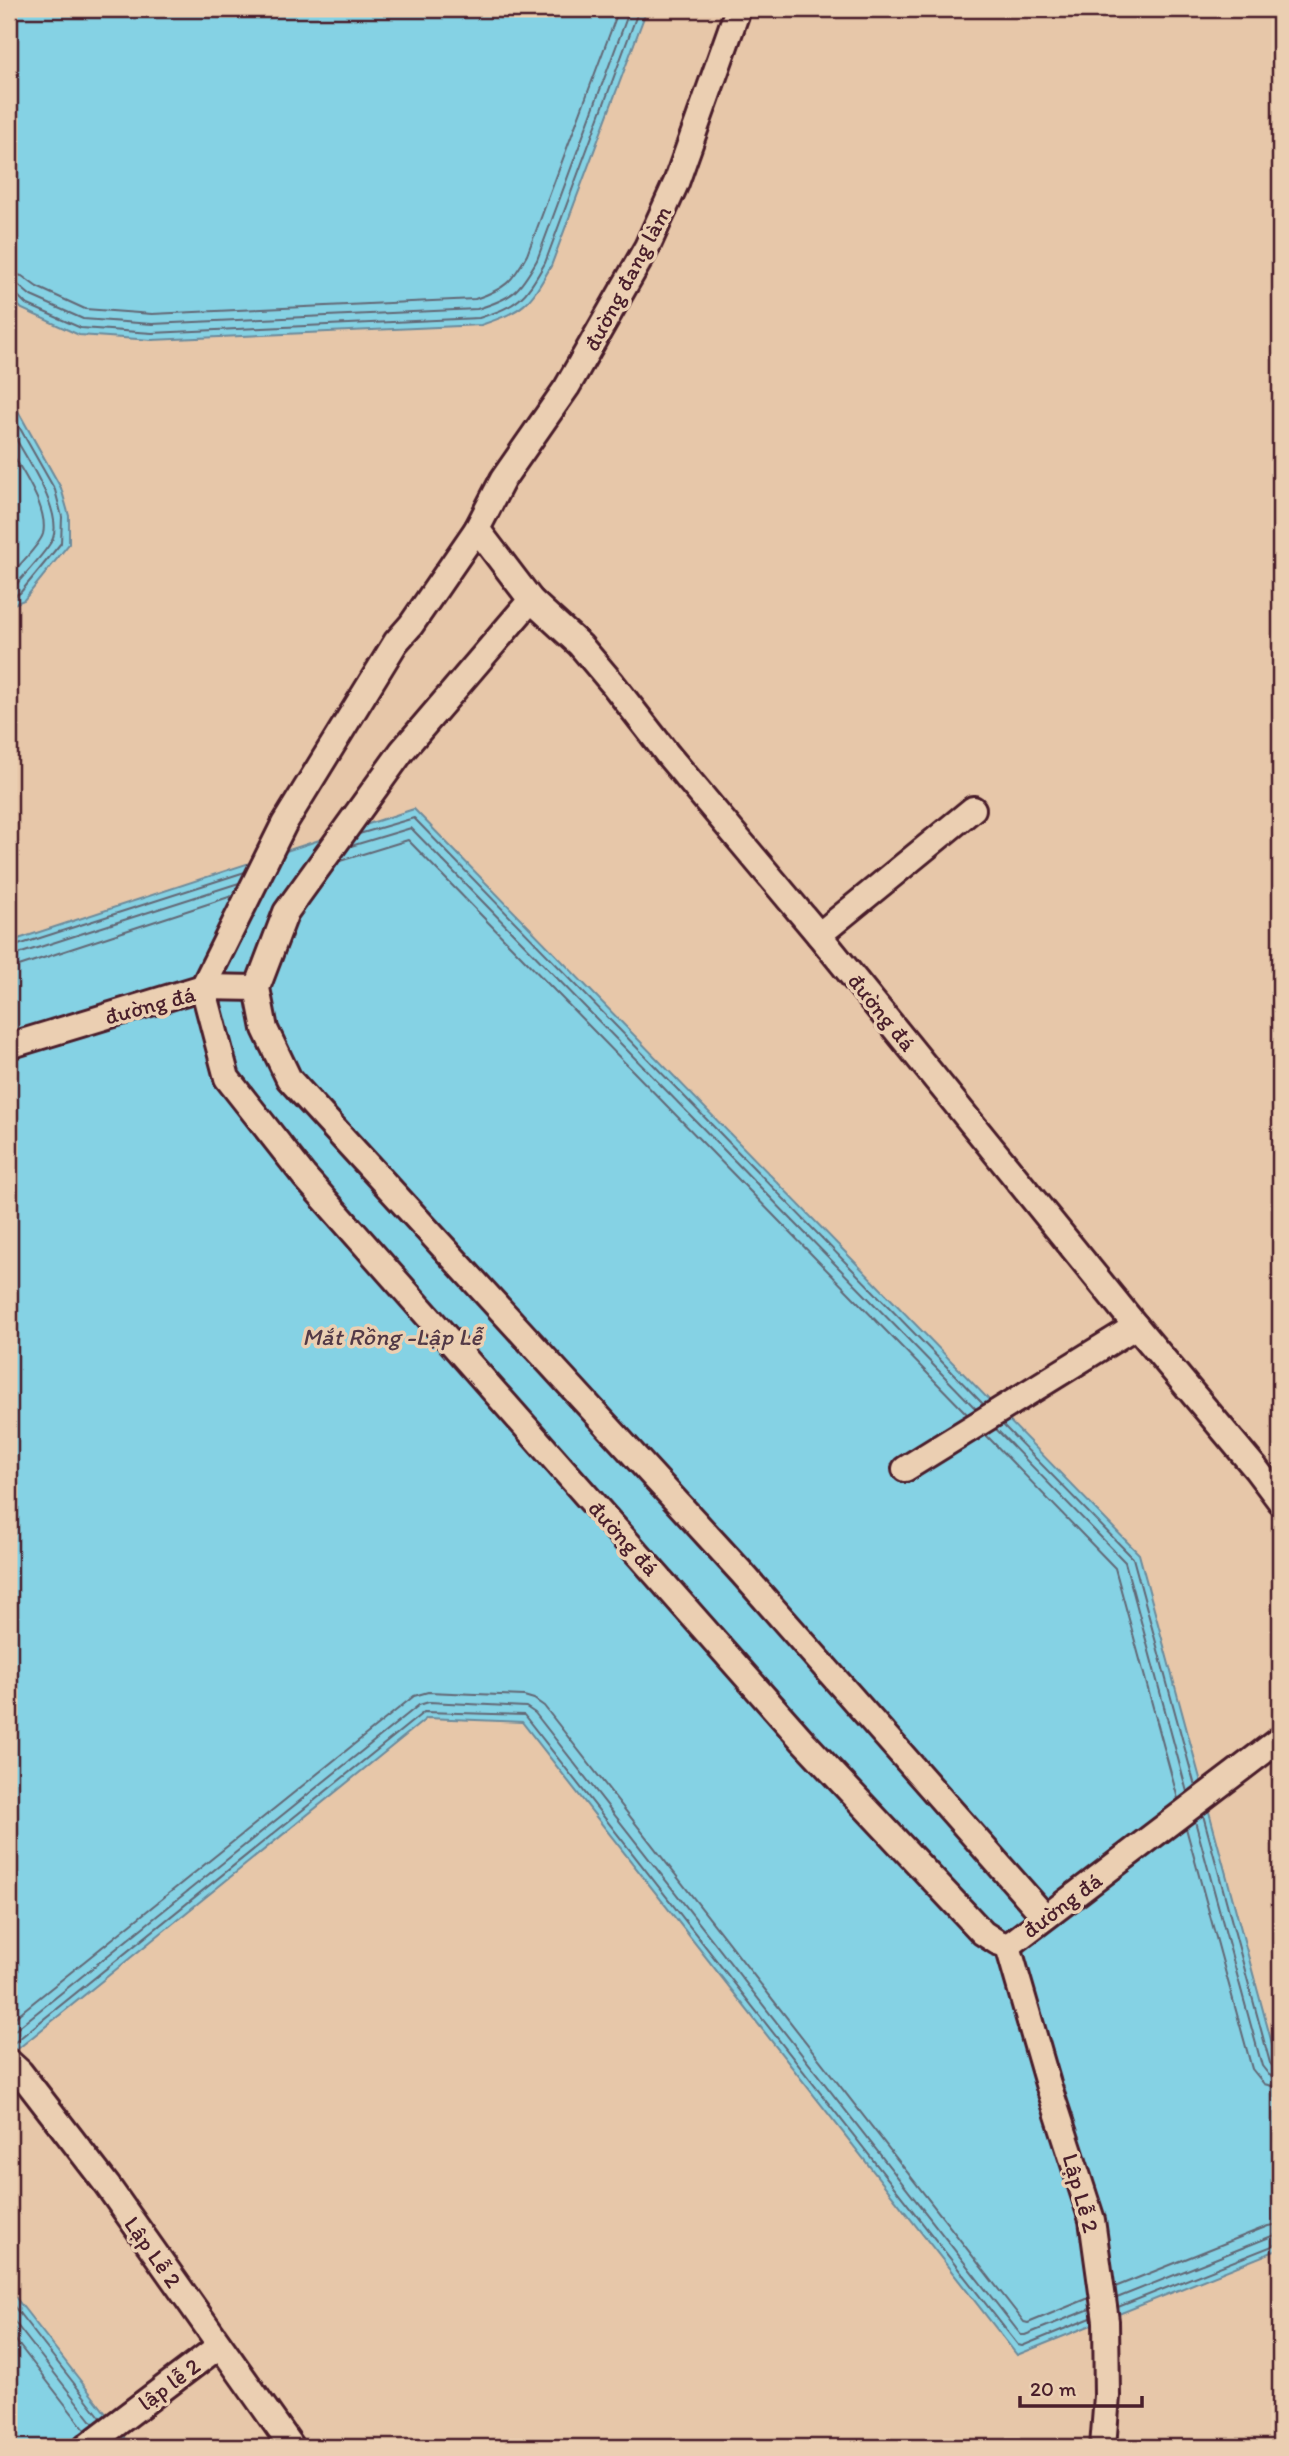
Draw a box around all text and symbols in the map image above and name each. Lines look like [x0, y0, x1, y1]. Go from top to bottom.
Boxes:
street label: đường đang làm [577, 201, 677, 355]
street label: đường đá [842, 967, 922, 1057]
street label: đường đá [102, 979, 198, 1031]
water label: Mắt Rồng -Lập Lễ [302, 1322, 484, 1351]
street label: đường đá [583, 1494, 665, 1582]
street label: đường đá [1017, 1866, 1107, 1944]
street label: Lập Lễ 2 [1056, 2150, 1106, 2236]
street label: Lập Lễ 2 [118, 2211, 188, 2293]
street label: lập lễ 2 [132, 2352, 206, 2416]
scale bar [1020, 2365, 1142, 2409]
text: 20 m [1030, 2376, 1077, 2401]

